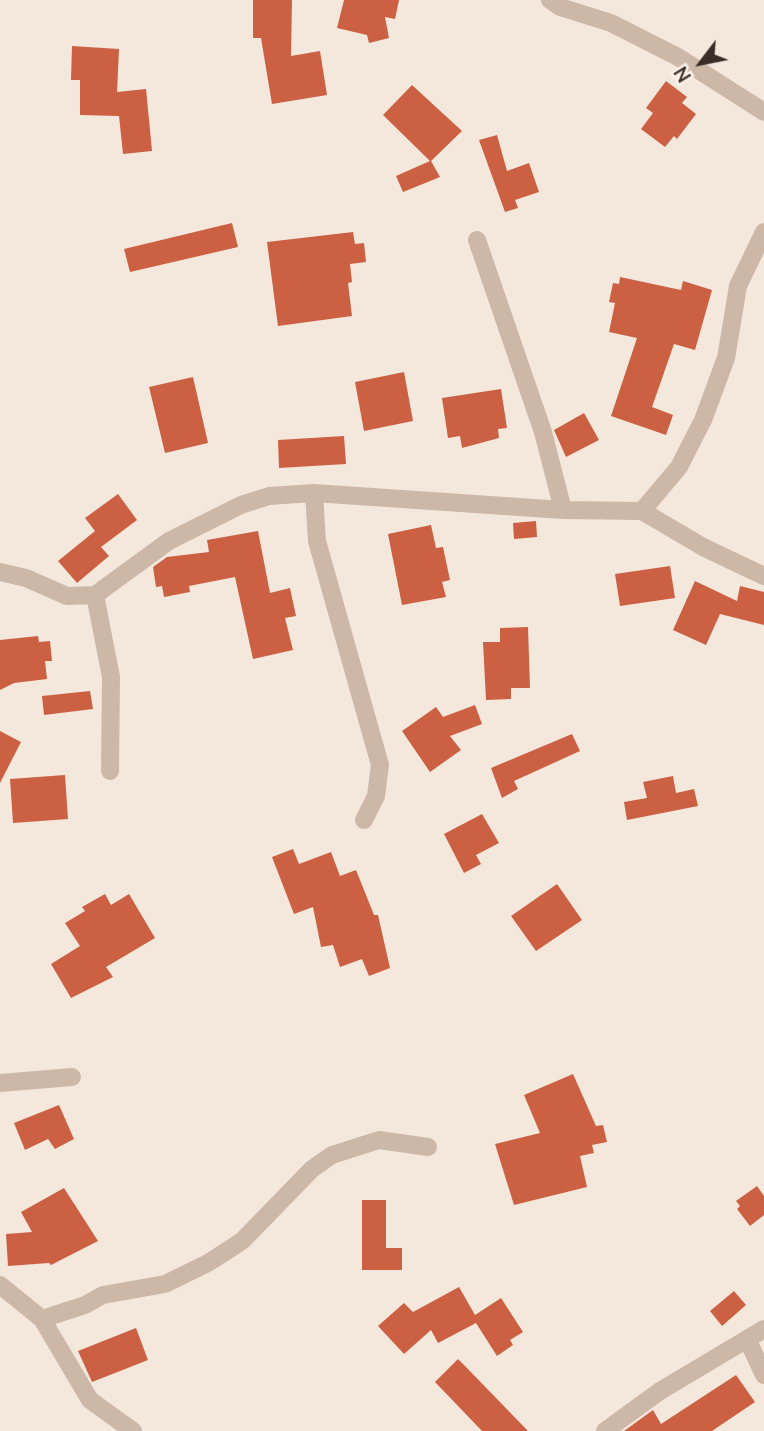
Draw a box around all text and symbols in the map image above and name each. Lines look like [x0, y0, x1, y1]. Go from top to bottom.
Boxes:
north arrow [666, 28, 736, 98]
text: N [668, 61, 698, 87]

